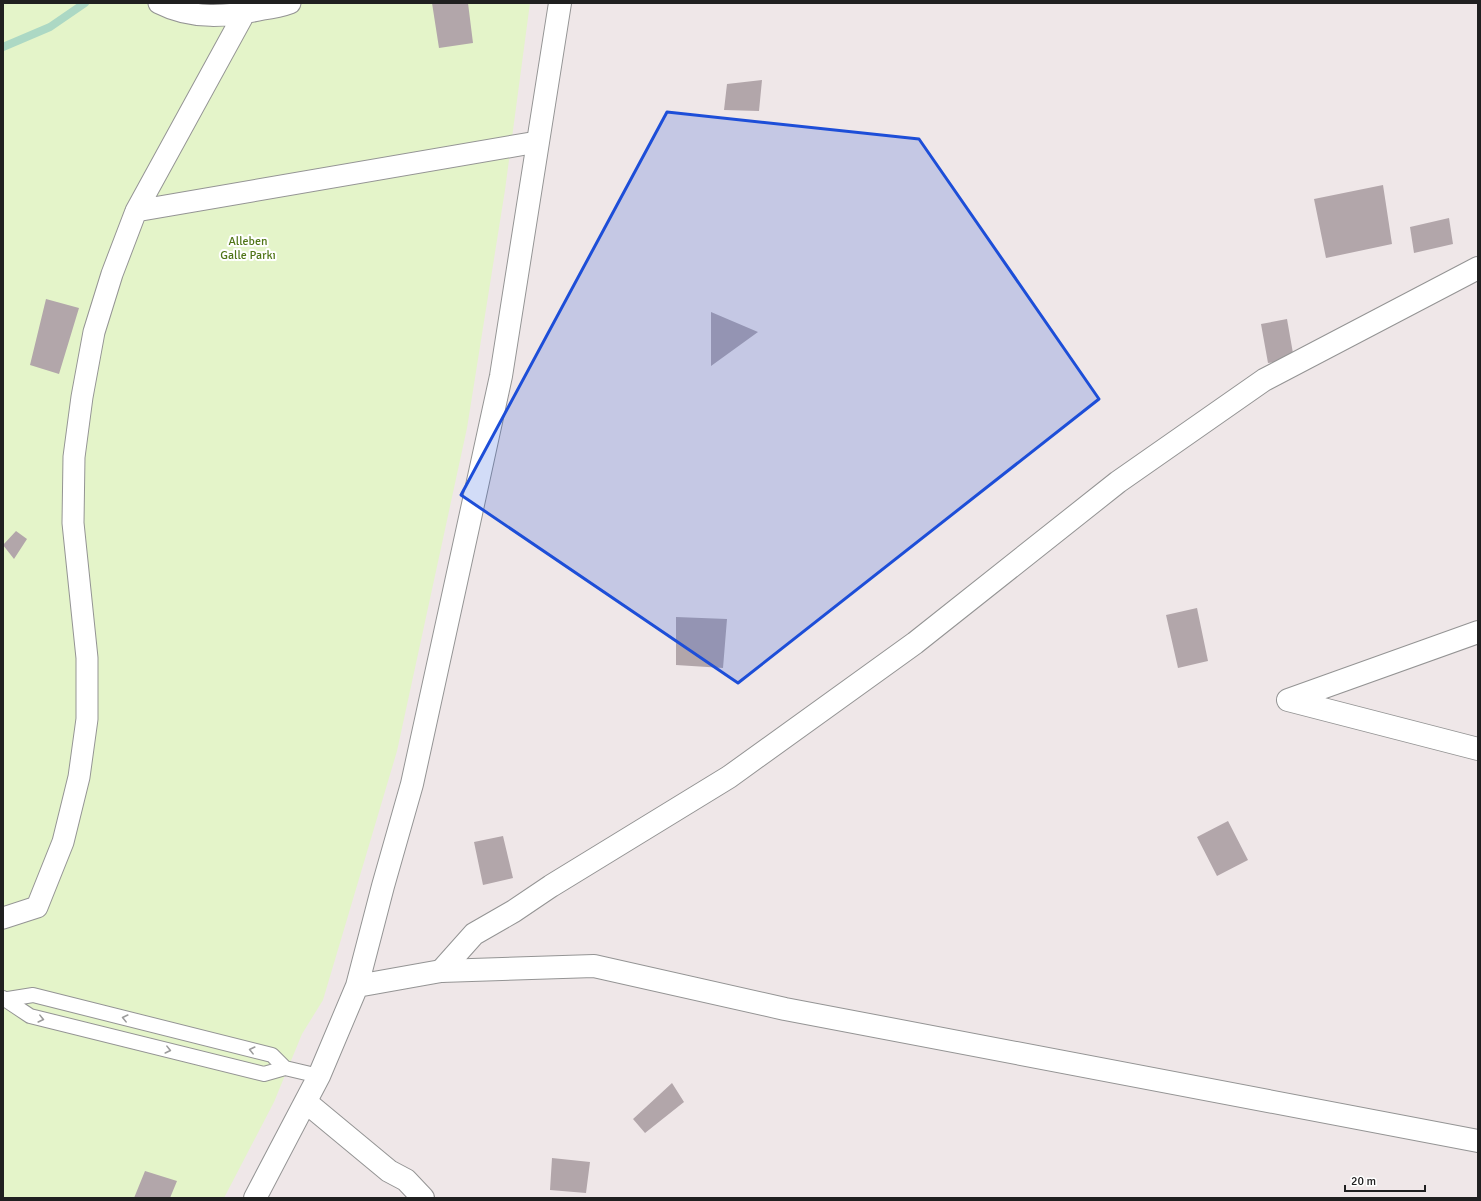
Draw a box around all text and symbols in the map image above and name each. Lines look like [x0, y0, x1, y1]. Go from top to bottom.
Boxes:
park label: Alleben Galle Parkı [220, 234, 276, 263]
one-way arrow [38, 1014, 45, 1022]
one-way arrow [122, 1015, 129, 1023]
one-way arrow [164, 1045, 171, 1054]
one-way arrow [248, 1046, 255, 1055]
scale bar [1345, 1167, 1425, 1193]
text: 20 m [1351, 1174, 1376, 1189]

